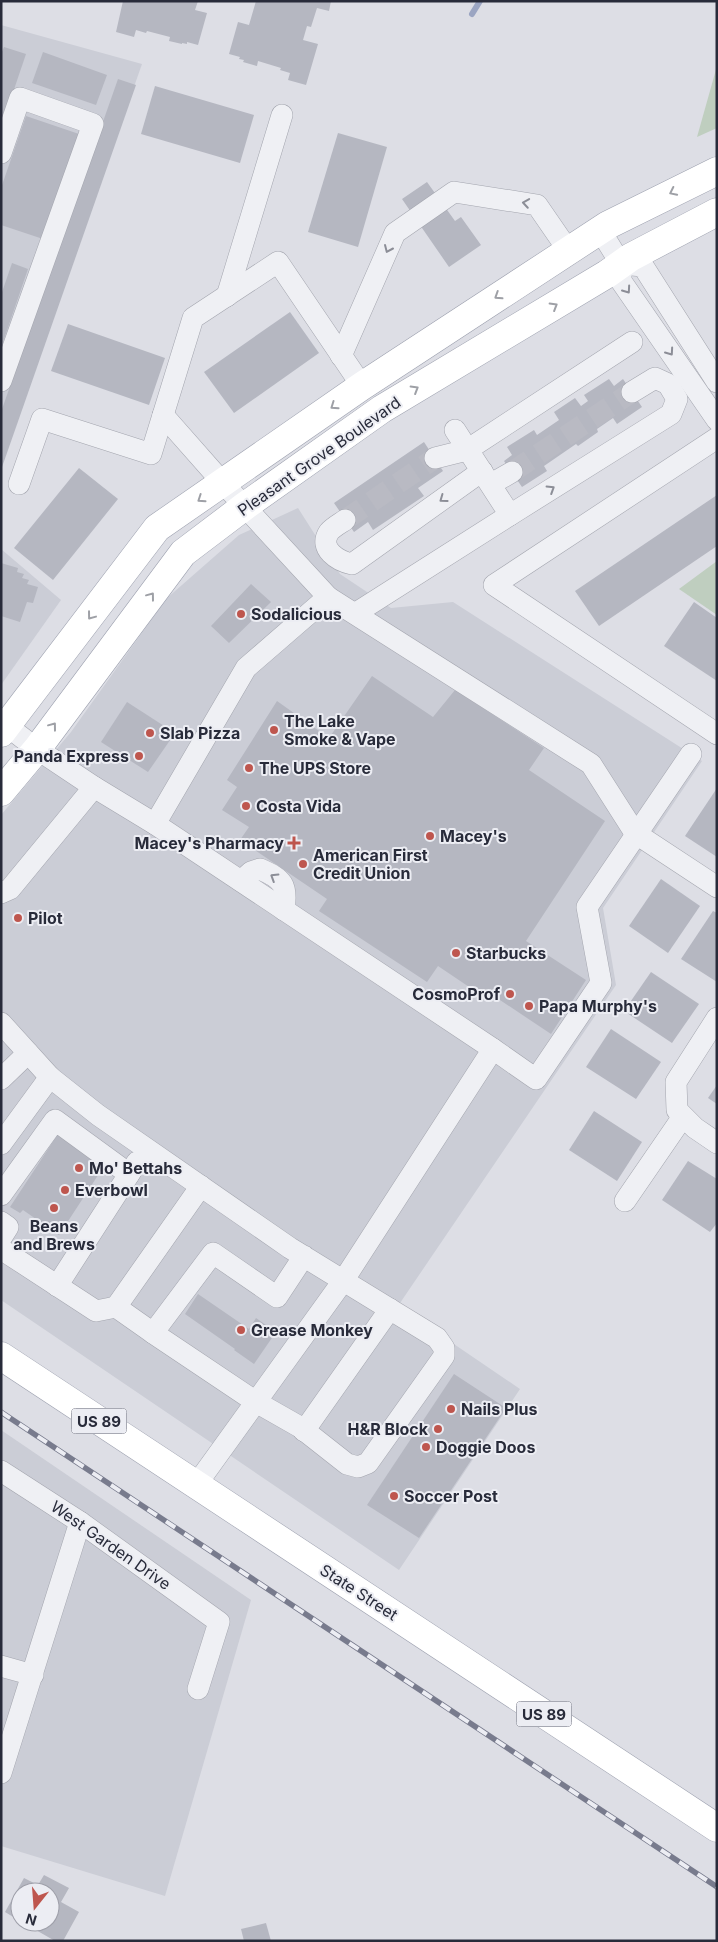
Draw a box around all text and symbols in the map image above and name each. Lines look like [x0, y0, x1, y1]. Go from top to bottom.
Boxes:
one-way arrow [669, 186, 678, 197]
one-way arrow [521, 199, 530, 209]
one-way arrow [383, 244, 394, 253]
one-way arrow [621, 284, 630, 293]
one-way arrow [495, 290, 504, 299]
one-way arrow [549, 302, 558, 312]
one-way arrow [664, 346, 673, 356]
one-way arrow [409, 386, 418, 396]
street label: Pleasant Grove Boulevard [234, 392, 404, 520]
one-way arrow [330, 400, 340, 409]
one-way arrow [546, 486, 555, 496]
one-way arrow [197, 492, 206, 502]
one-way arrow [439, 493, 449, 502]
one-way arrow [145, 592, 154, 602]
place label: Sodalicious [251, 604, 342, 624]
marker: Sodalicious [235, 608, 247, 620]
one-way arrow [88, 610, 97, 620]
place label: The Lake Smoke & Vape [284, 711, 396, 749]
one-way arrow [48, 723, 56, 732]
place label: Slab Pizza [160, 723, 240, 743]
marker: The Lake Smoke & Vape [268, 724, 280, 736]
marker: Slab Pizza [144, 727, 156, 739]
place label: Panda Express [14, 746, 129, 766]
marker: Panda Express [133, 750, 145, 762]
place label: The UPS Store [259, 758, 371, 778]
marker: The UPS Store [243, 762, 255, 774]
place label: Costa Vida [256, 796, 341, 816]
marker: Costa Vida [240, 800, 252, 812]
place label: Macey's [440, 826, 507, 846]
marker: Macey's [424, 830, 436, 842]
place label: Macey's Pharmacy [135, 833, 284, 853]
marker: Macey's Pharmacy [288, 837, 300, 849]
place label: American First Credit Union [313, 845, 428, 883]
marker: American First Credit Union [297, 858, 309, 870]
one-way arrow [270, 873, 279, 883]
place label: Pilot [28, 908, 63, 928]
marker: Pilot [12, 912, 24, 924]
place label: Starbucks [466, 943, 546, 963]
marker: Starbucks [450, 947, 462, 959]
place label: CosmoProf [412, 984, 501, 1004]
marker: CosmoProf [504, 988, 516, 1000]
place label: Papa Murphy's [539, 996, 657, 1016]
marker: Papa Murphy's [523, 1000, 535, 1012]
place label: Mo' Bettahs [89, 1158, 182, 1178]
marker: Mo' Bettahs [73, 1162, 85, 1174]
place label: Everbowl [75, 1180, 148, 1200]
marker: Everbowl [59, 1184, 71, 1196]
marker: Beans and Brews [48, 1202, 60, 1214]
place label: Beans and Brews [13, 1216, 95, 1254]
place label: Grease Monkey [251, 1320, 373, 1340]
marker: Grease Monkey [235, 1324, 247, 1336]
place label: Nails Plus [461, 1399, 538, 1419]
marker: Nails Plus [445, 1403, 457, 1415]
road number: US 89 [72, 1408, 126, 1434]
place label: H&R Block [348, 1419, 429, 1439]
marker: H&R Block [432, 1423, 444, 1435]
place label: Doggie Doos [436, 1437, 535, 1457]
marker: Doggie Doos [420, 1441, 432, 1453]
place label: Soccer Post [404, 1486, 498, 1506]
marker: Soccer Post [388, 1490, 400, 1502]
street label: West Garden Drive [47, 1496, 175, 1594]
street label: State Street [316, 1559, 402, 1625]
road number: US 89 [516, 1702, 572, 1726]
north arrow [10, 1882, 60, 1932]
text: N [23, 1910, 39, 1930]

